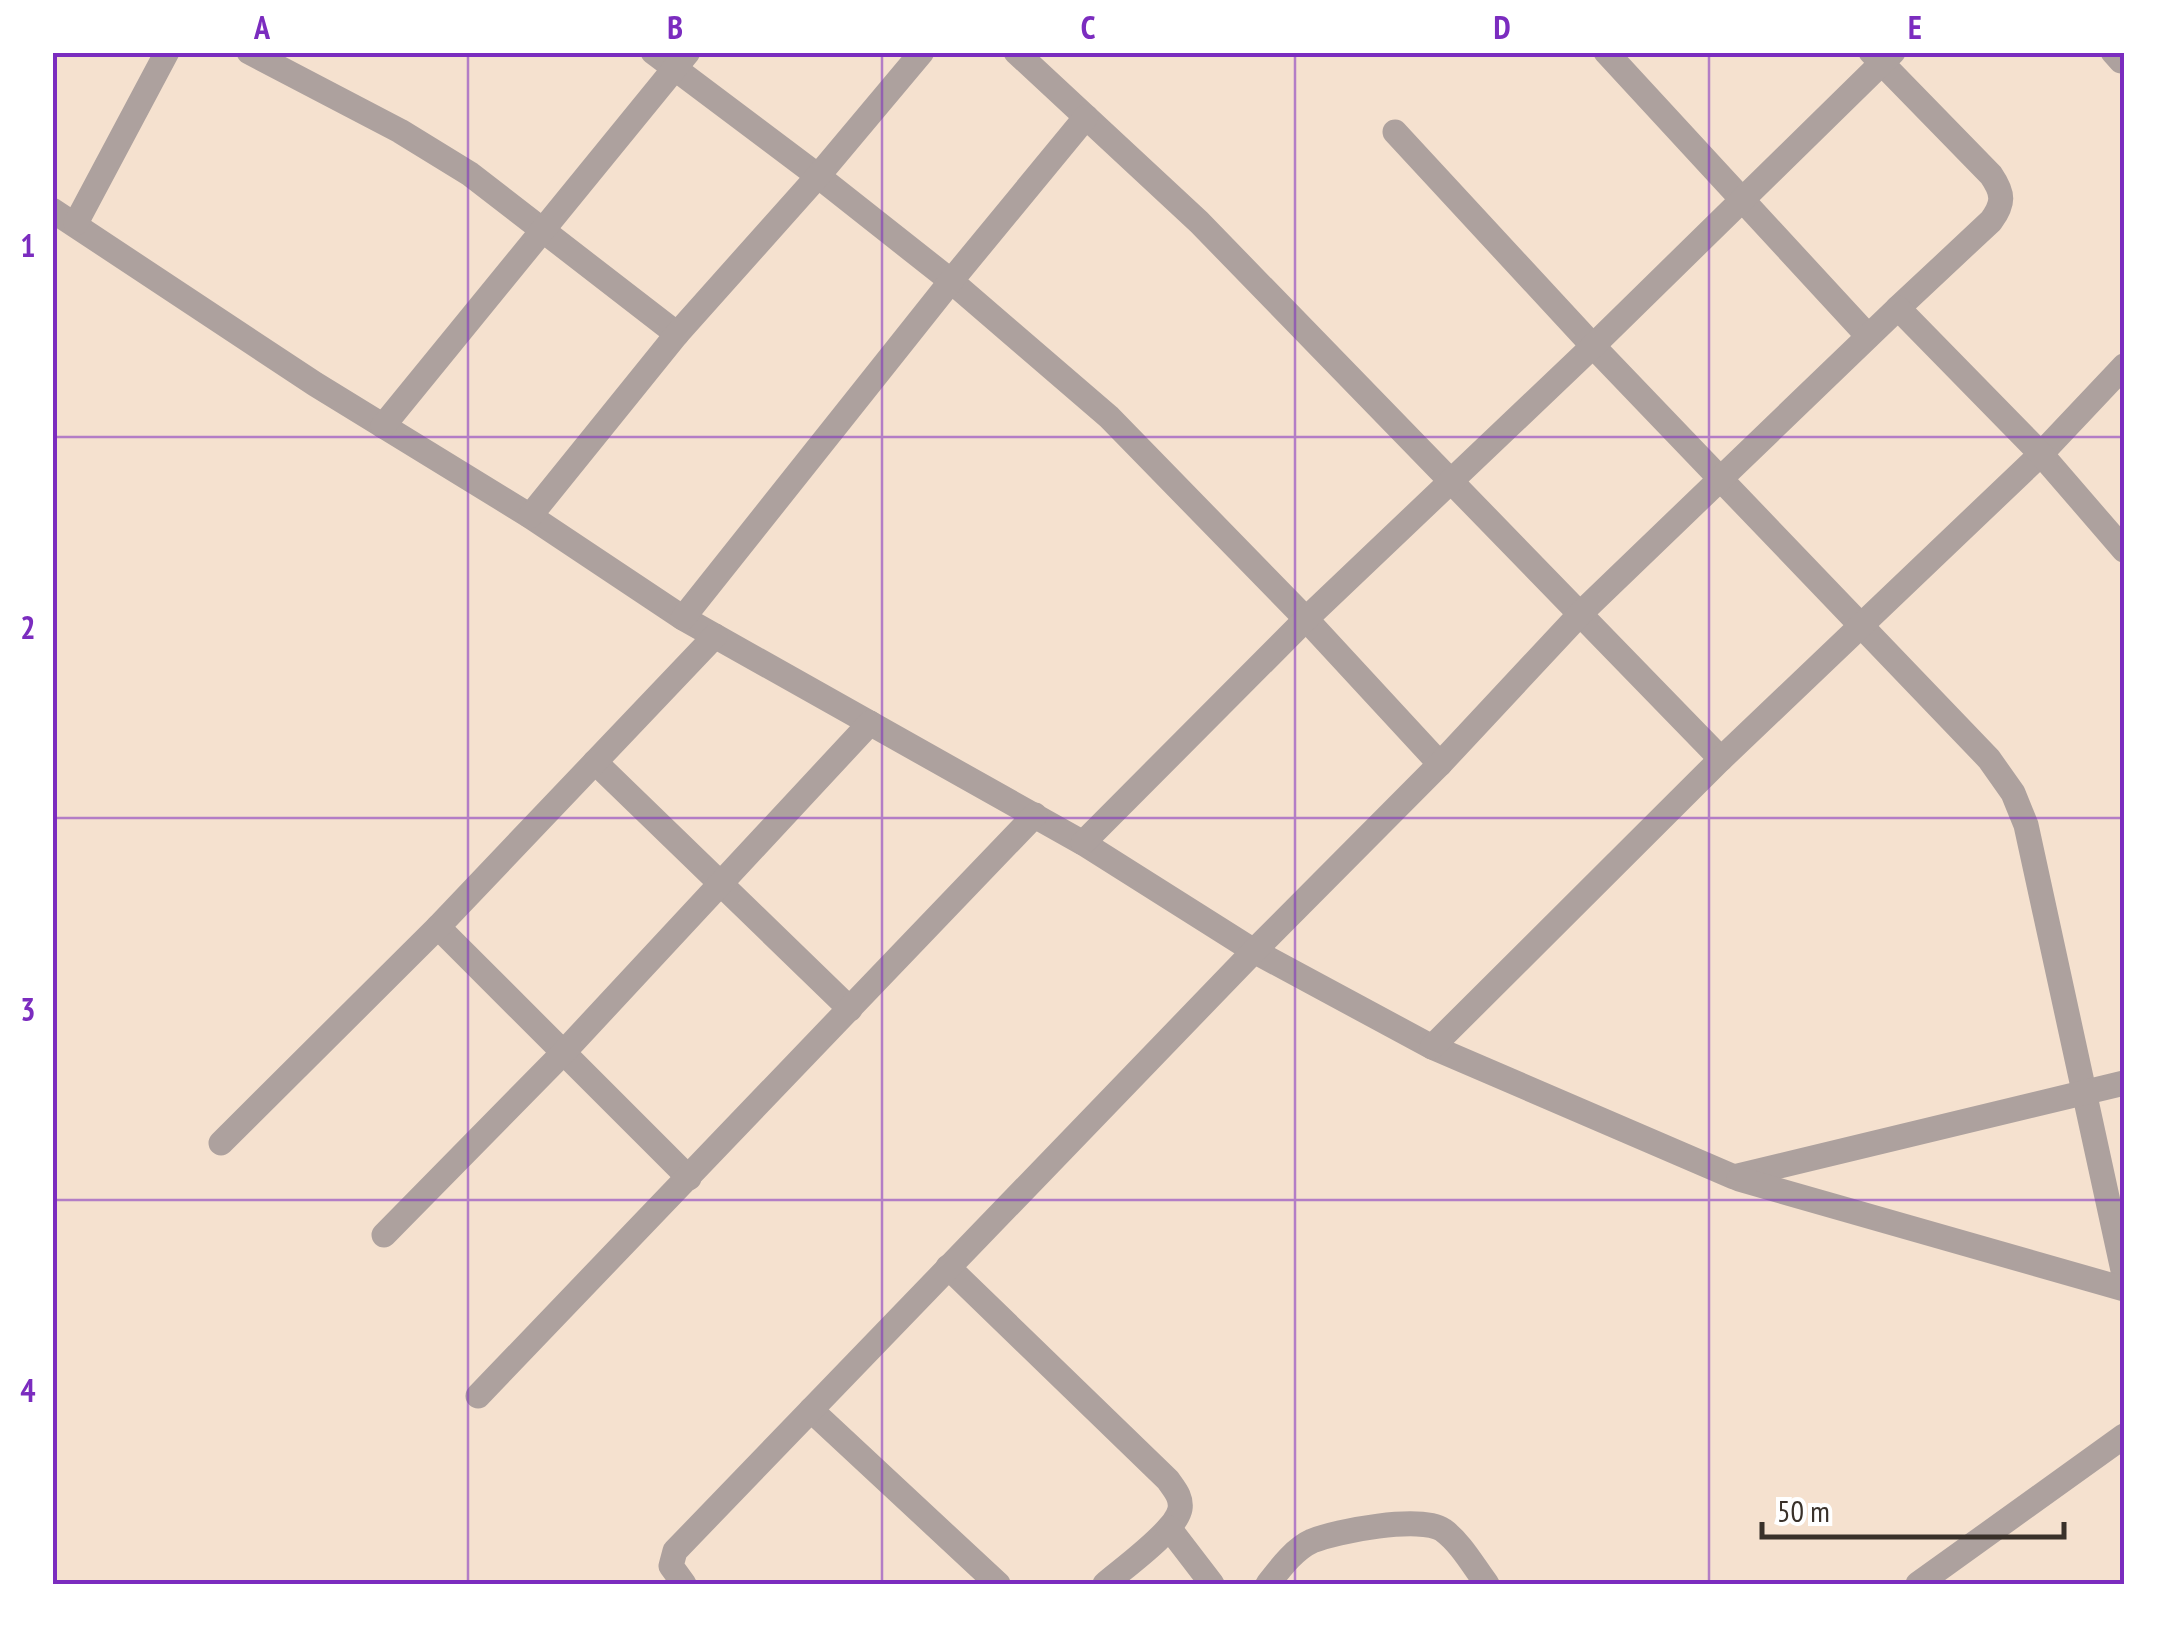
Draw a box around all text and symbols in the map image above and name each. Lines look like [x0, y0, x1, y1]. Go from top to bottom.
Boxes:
text: A [253, 6, 271, 48]
text: B [667, 6, 683, 48]
text: C [1081, 6, 1096, 48]
text: D [1493, 6, 1511, 48]
text: E [1908, 6, 1922, 48]
text: 1 [20, 224, 36, 266]
text: 2 [20, 606, 36, 648]
text: 3 [20, 988, 36, 1030]
text: 4 [20, 1369, 36, 1411]
scale bar [1762, 1477, 2064, 1539]
text: 50 m [1777, 1491, 1830, 1530]

